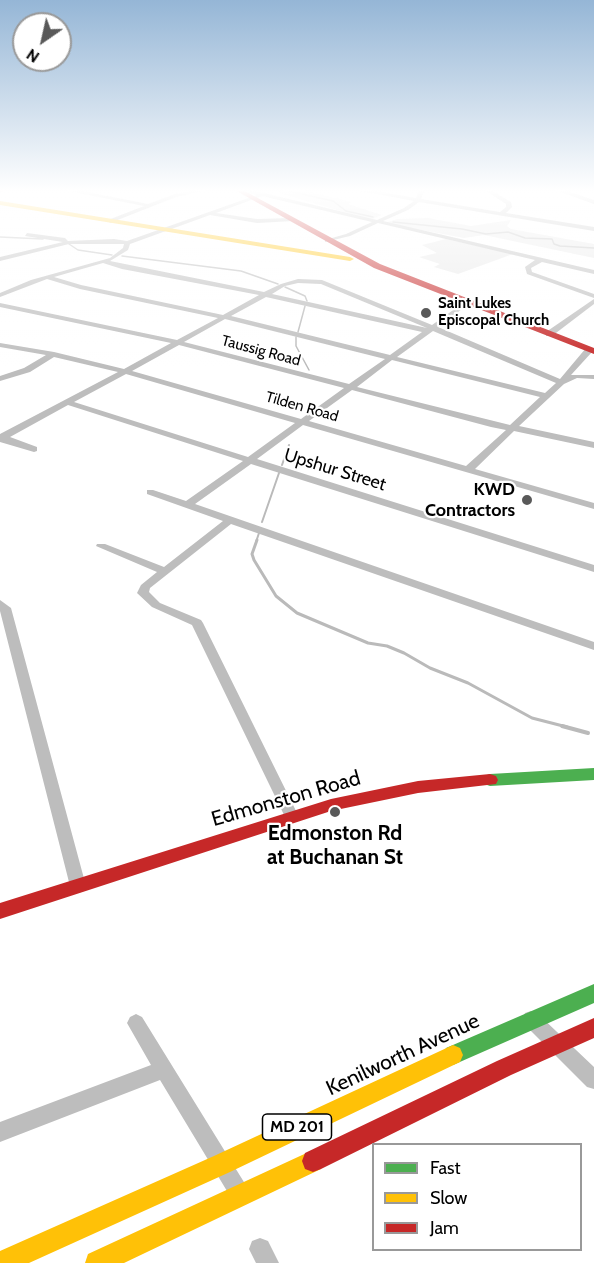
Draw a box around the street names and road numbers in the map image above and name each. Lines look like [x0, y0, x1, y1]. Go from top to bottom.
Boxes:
street label: Taussig Road [219, 332, 303, 370]
street label: Tilden Road [264, 388, 340, 426]
street label: Upshur Street [281, 444, 389, 496]
street label: Edmonston Road [209, 766, 363, 832]
street label: Kenilworth Avenue [322, 1008, 484, 1102]
road number: MD 201 [262, 1114, 332, 1140]

